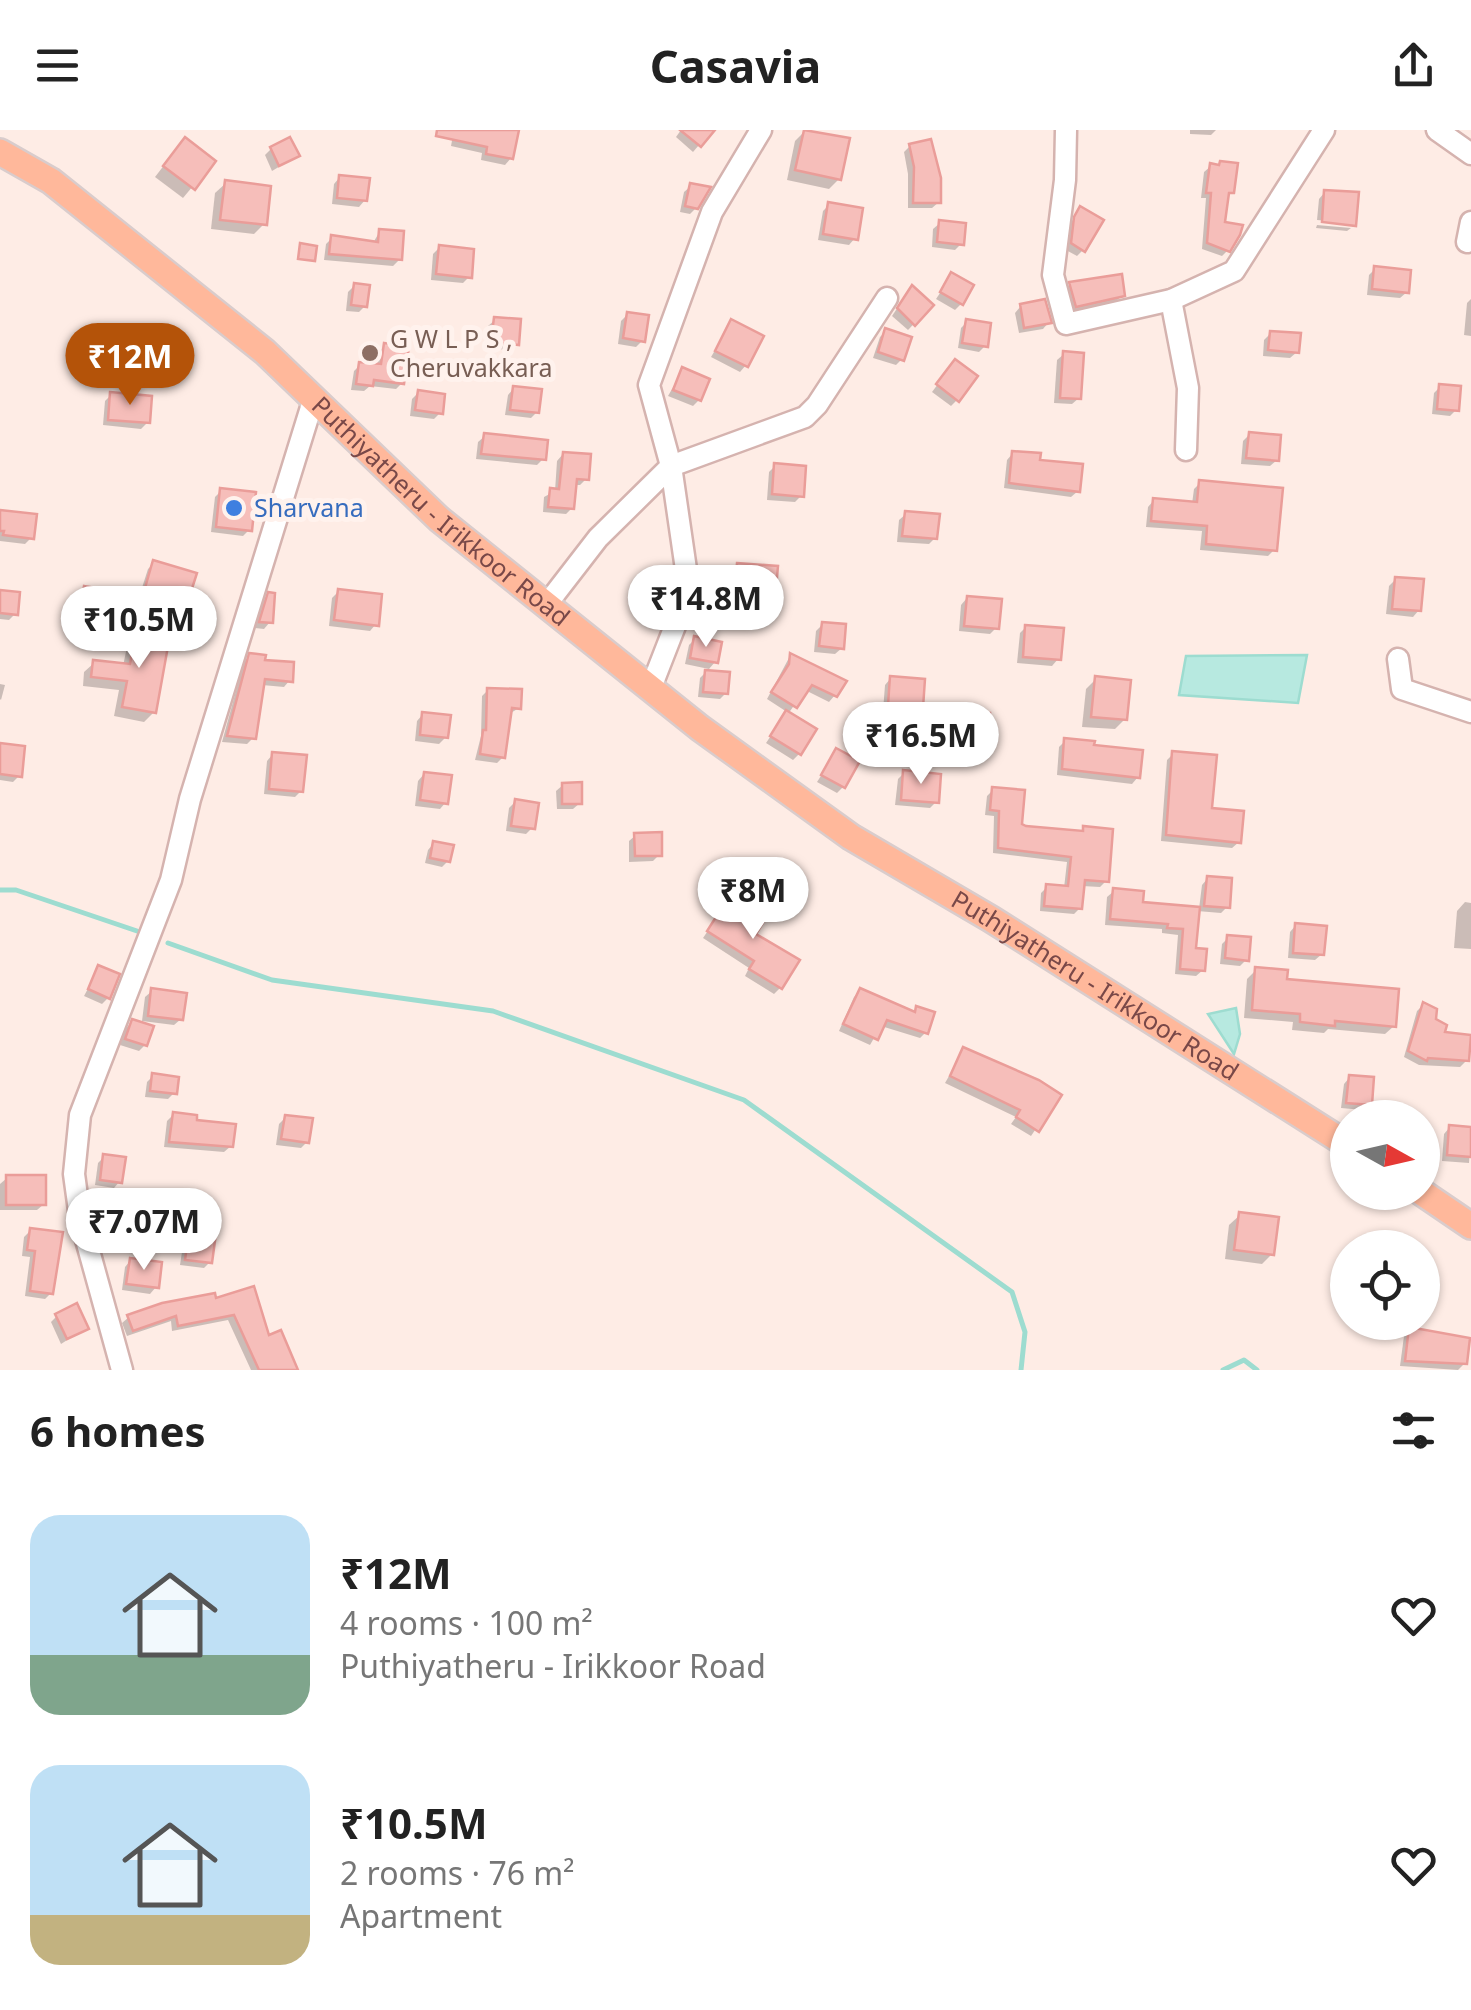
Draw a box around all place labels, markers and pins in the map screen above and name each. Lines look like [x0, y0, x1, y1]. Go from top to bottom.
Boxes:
place label: G W L P S , Cheruvakkara [390, 321, 552, 384]
pin: ₹12M [71, 323, 189, 408]
marker: G W L P S , Cheruvakkara [359, 342, 381, 364]
place label: Sharvana [254, 490, 364, 524]
marker: Sharvana [223, 497, 245, 519]
pin: ₹14.8M [625, 565, 787, 650]
pin: ₹10.5M [58, 586, 220, 671]
pin: ₹16.5M [840, 702, 1002, 787]
pin: ₹8M [705, 857, 801, 942]
pin: ₹7.07M [63, 1188, 225, 1273]

